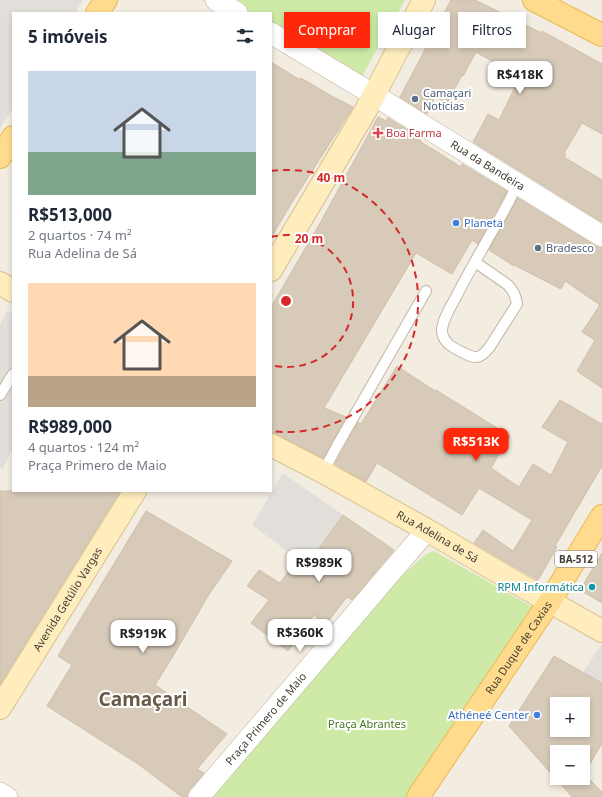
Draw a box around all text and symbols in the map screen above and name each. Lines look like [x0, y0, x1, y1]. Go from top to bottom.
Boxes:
chip: Comprar [284, 12, 370, 48]
chip: Alugar [378, 12, 450, 48]
chip: Filtros [458, 12, 526, 48]
text: 5 imóveis [28, 25, 108, 48]
icon: filters [234, 25, 256, 47]
pin: R$418K [487, 61, 553, 95]
text: R$418K [497, 65, 543, 83]
place label: Camaçari Notícias [423, 85, 471, 113]
marker: Camaçari Notícias [410, 94, 420, 104]
icon: home [106, 97, 178, 169]
place label: Boa Farma [386, 125, 442, 140]
marker: Boa Farma [373, 128, 383, 138]
street label: Rua da Bandeira [448, 136, 528, 194]
text: 40 m [317, 169, 345, 186]
text: R$513,000 [28, 203, 112, 226]
place label: Planeta [464, 215, 503, 230]
marker: Planeta [451, 218, 461, 228]
text: 2 quartos · 74 m² [28, 226, 132, 244]
text: 20 m [295, 230, 323, 247]
place label: Bradesco [546, 240, 594, 255]
marker: Bradesco [533, 243, 543, 253]
text: Rua Adelina de Sá [28, 244, 137, 262]
centre of rings [279, 294, 293, 308]
icon: home [106, 309, 178, 381]
text: R$989,000 [28, 415, 112, 438]
pin: R$513K [443, 428, 509, 462]
text: R$513K [453, 432, 499, 450]
text: 4 quartos · 124 m² [28, 438, 139, 456]
text: Praça Primero de Maio [28, 456, 167, 474]
street label: Rua Adelina de Sá [394, 507, 481, 566]
street label: Avenida Getúlio Vargas [29, 544, 105, 654]
pin: R$989K [286, 549, 352, 583]
road number: BA-512 [555, 551, 597, 567]
text: R$989K [296, 553, 342, 571]
place label: RPM Informática [497, 579, 584, 594]
marker: RPM Informática [587, 582, 597, 592]
street label: Rua Duque de Caxias [481, 598, 555, 697]
pin: R$360K [267, 619, 333, 653]
pin: R$919K [110, 620, 176, 654]
text: R$360K [277, 623, 323, 641]
text: R$919K [120, 624, 166, 642]
street label: Praça Primero de Maio [222, 669, 310, 768]
district label: Camaçari [99, 686, 187, 712]
map controls [550, 697, 590, 785]
button: + [550, 697, 590, 737]
place label: Athéneé Center [448, 707, 529, 722]
marker: Athéneé Center [532, 710, 542, 720]
park label: Praça Abrantes [328, 716, 406, 731]
button: − [550, 745, 590, 785]

